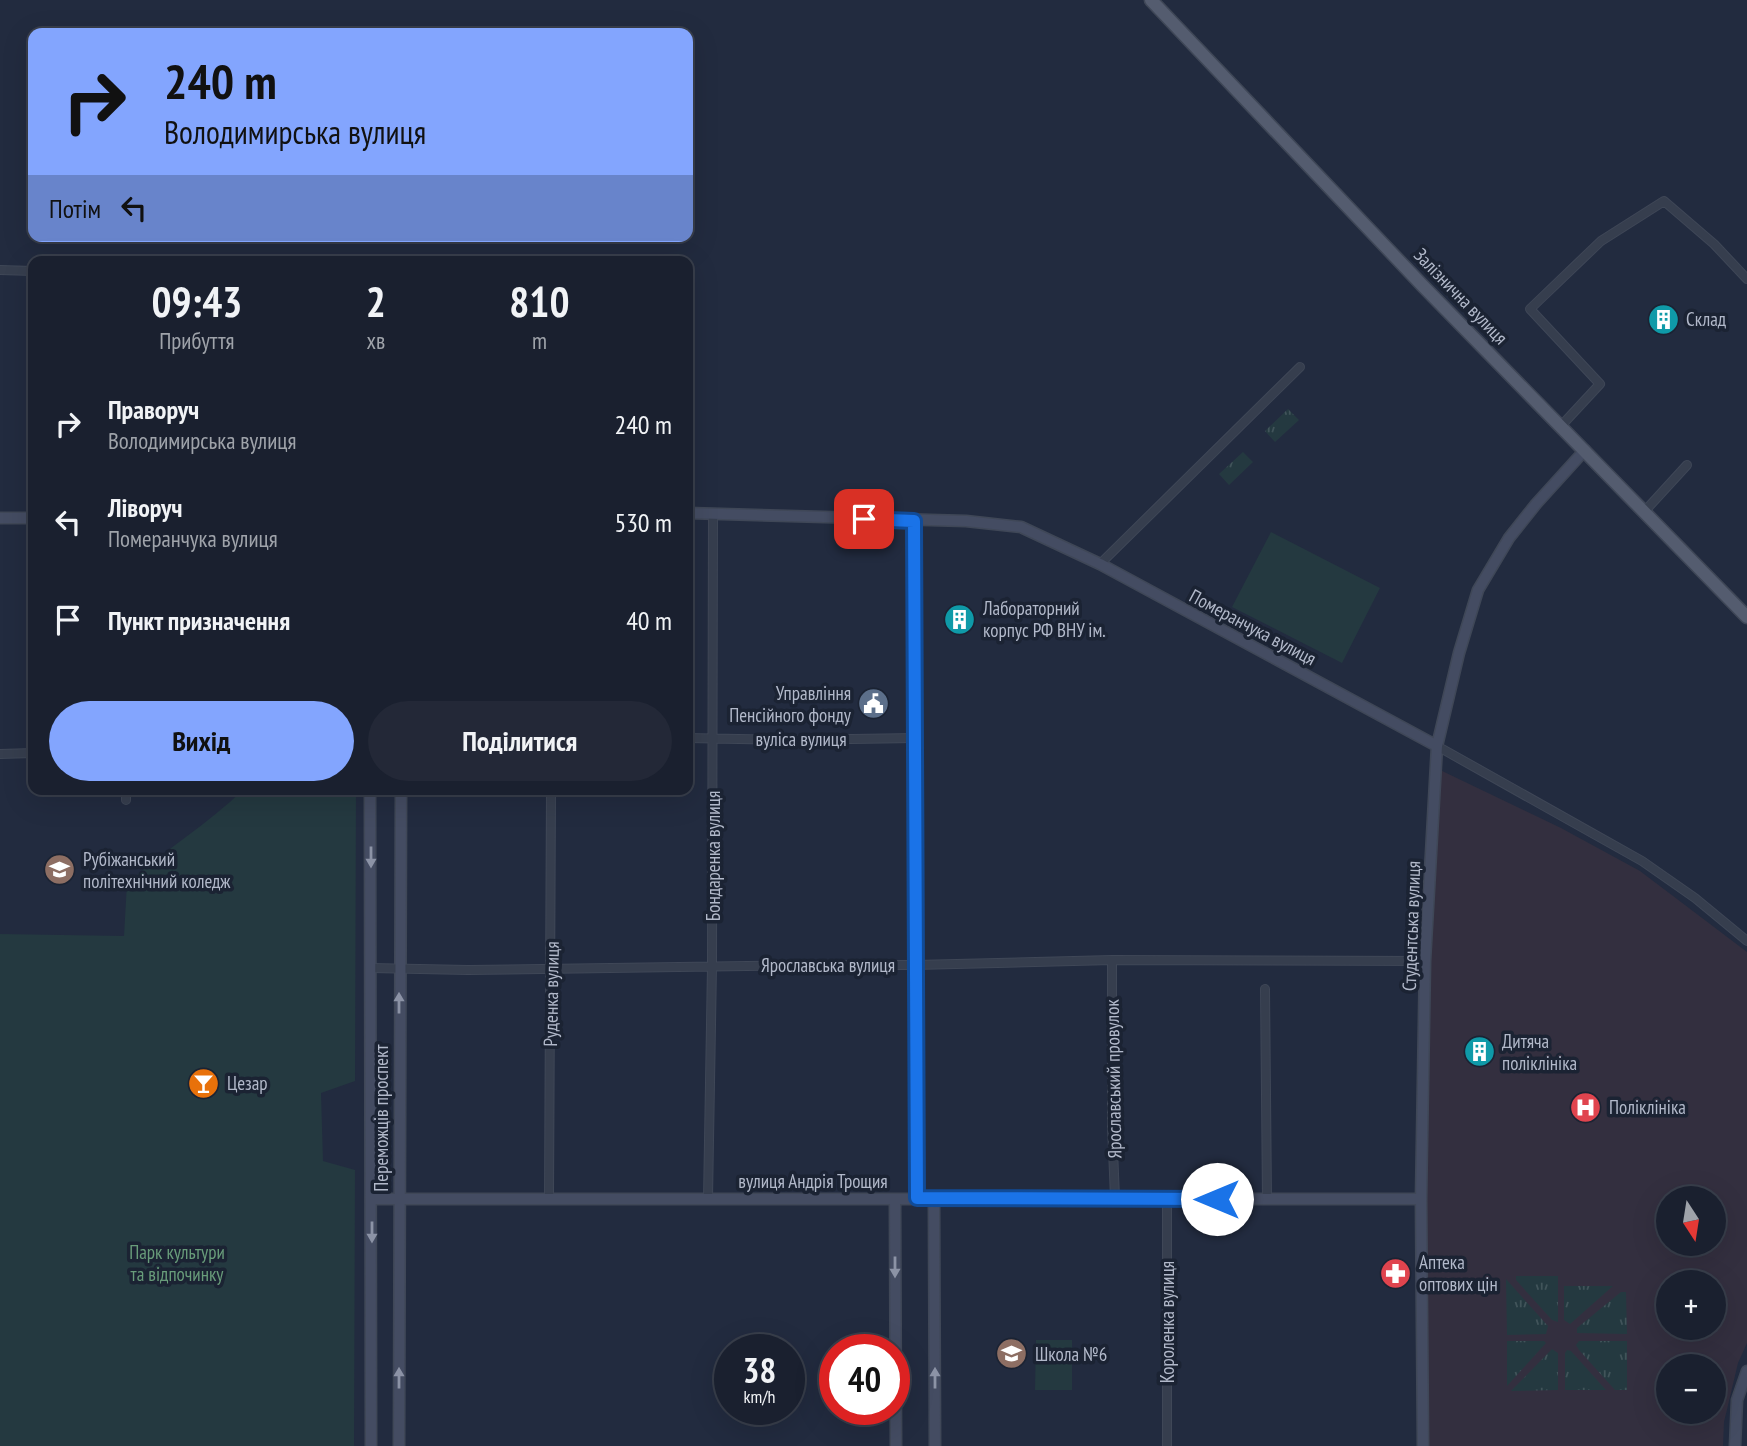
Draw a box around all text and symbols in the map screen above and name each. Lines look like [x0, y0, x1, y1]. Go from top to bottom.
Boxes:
text: 240 m [164, 49, 277, 113]
icon: right [49, 56, 140, 147]
text: Володимирська вулиця [164, 111, 426, 153]
icon: left [115, 189, 153, 227]
text: Потім [49, 192, 101, 225]
street label: Залізнична вулиця [1409, 243, 1513, 349]
text: 09:43 [151, 274, 242, 329]
text: 2 [366, 274, 386, 329]
text: 810 [509, 274, 570, 329]
building icon: Склад [1646, 302, 1680, 336]
place label: Склад [1686, 307, 1727, 331]
text: Прибуття [159, 326, 235, 355]
text: хв [366, 326, 385, 355]
text: m [532, 326, 547, 355]
text: Праворуч [108, 393, 199, 426]
icon: right [49, 405, 87, 443]
text: 240 m [614, 408, 672, 441]
text: Володимирська вулиця [108, 426, 296, 455]
pin [834, 489, 894, 549]
text: Ліворуч [108, 491, 182, 524]
icon: arrive [845, 500, 883, 538]
icon: left [49, 503, 87, 541]
text: 530 m [614, 506, 672, 539]
text: Померанчука вулиця [108, 524, 278, 553]
street label: Померанчука вулиця [1186, 584, 1320, 670]
place label: Лабораторний корпус РФ ВНУ ім. [982, 596, 1106, 642]
icon: arrive [49, 601, 87, 639]
building icon: Лабораторний корпус РФ ВНУ ім. [943, 602, 977, 636]
text: Пункт призначення [108, 604, 290, 637]
text: 40 m [626, 604, 672, 637]
place label: Управління Пенсійного фонду [729, 681, 852, 727]
public building icon: Управління Пенсійного фонду [857, 687, 891, 721]
button: Вихід [49, 701, 354, 781]
button: Поділитися [368, 701, 672, 781]
street label: вуліса вулиця [755, 727, 847, 751]
street label: Бондаренка вулиця [701, 791, 725, 921]
place label: Рубіжанський політехнічний коледж [83, 847, 231, 893]
one-way arrow [365, 847, 377, 869]
school or university icon: Рубіжанський політехнічний коледж [43, 853, 77, 887]
street label: Студентська вулиця [1397, 860, 1425, 992]
street label: Руденка вулиця [538, 941, 564, 1047]
street label: Ярославська вулиця [761, 953, 895, 977]
one-way arrow [393, 992, 405, 1014]
street label: Ярославський провулок [1100, 998, 1126, 1159]
place label: Дитяча поліклініка [1502, 1029, 1577, 1075]
building icon: Дитяча поліклініка [1462, 1035, 1496, 1069]
street label: Переможців проспект [369, 1043, 393, 1192]
bar icon: Цезар [187, 1066, 221, 1100]
place label: Цезар [227, 1071, 268, 1095]
hospital icon: Поліклініка [1569, 1090, 1603, 1124]
place label: Поліклініка [1609, 1095, 1686, 1119]
position arrow [1180, 1162, 1254, 1236]
street label: вулиця Андрія Трощия [738, 1169, 888, 1193]
north arrow [1656, 1186, 1726, 1256]
map controls [1656, 1186, 1726, 1424]
one-way arrow [366, 1221, 378, 1243]
park label: Парк культури та відпочинку [129, 1240, 225, 1286]
place label: Аптека оптових цін [1419, 1250, 1498, 1296]
one-way arrow [889, 1256, 901, 1278]
pharmacy icon: Аптека оптових цін [1379, 1256, 1413, 1290]
street label: Короленка вулиця [1155, 1261, 1179, 1383]
button: + [1656, 1270, 1726, 1340]
speed limit sign: 40 [819, 1334, 910, 1425]
school or university icon: Школа №6 [995, 1337, 1029, 1371]
place label: Школа №6 [1035, 1342, 1107, 1366]
text: 38 [743, 1347, 776, 1393]
button: − [1656, 1354, 1726, 1424]
one-way arrow [393, 1367, 405, 1389]
one-way arrow [929, 1367, 941, 1389]
text: km/h [744, 1385, 775, 1408]

